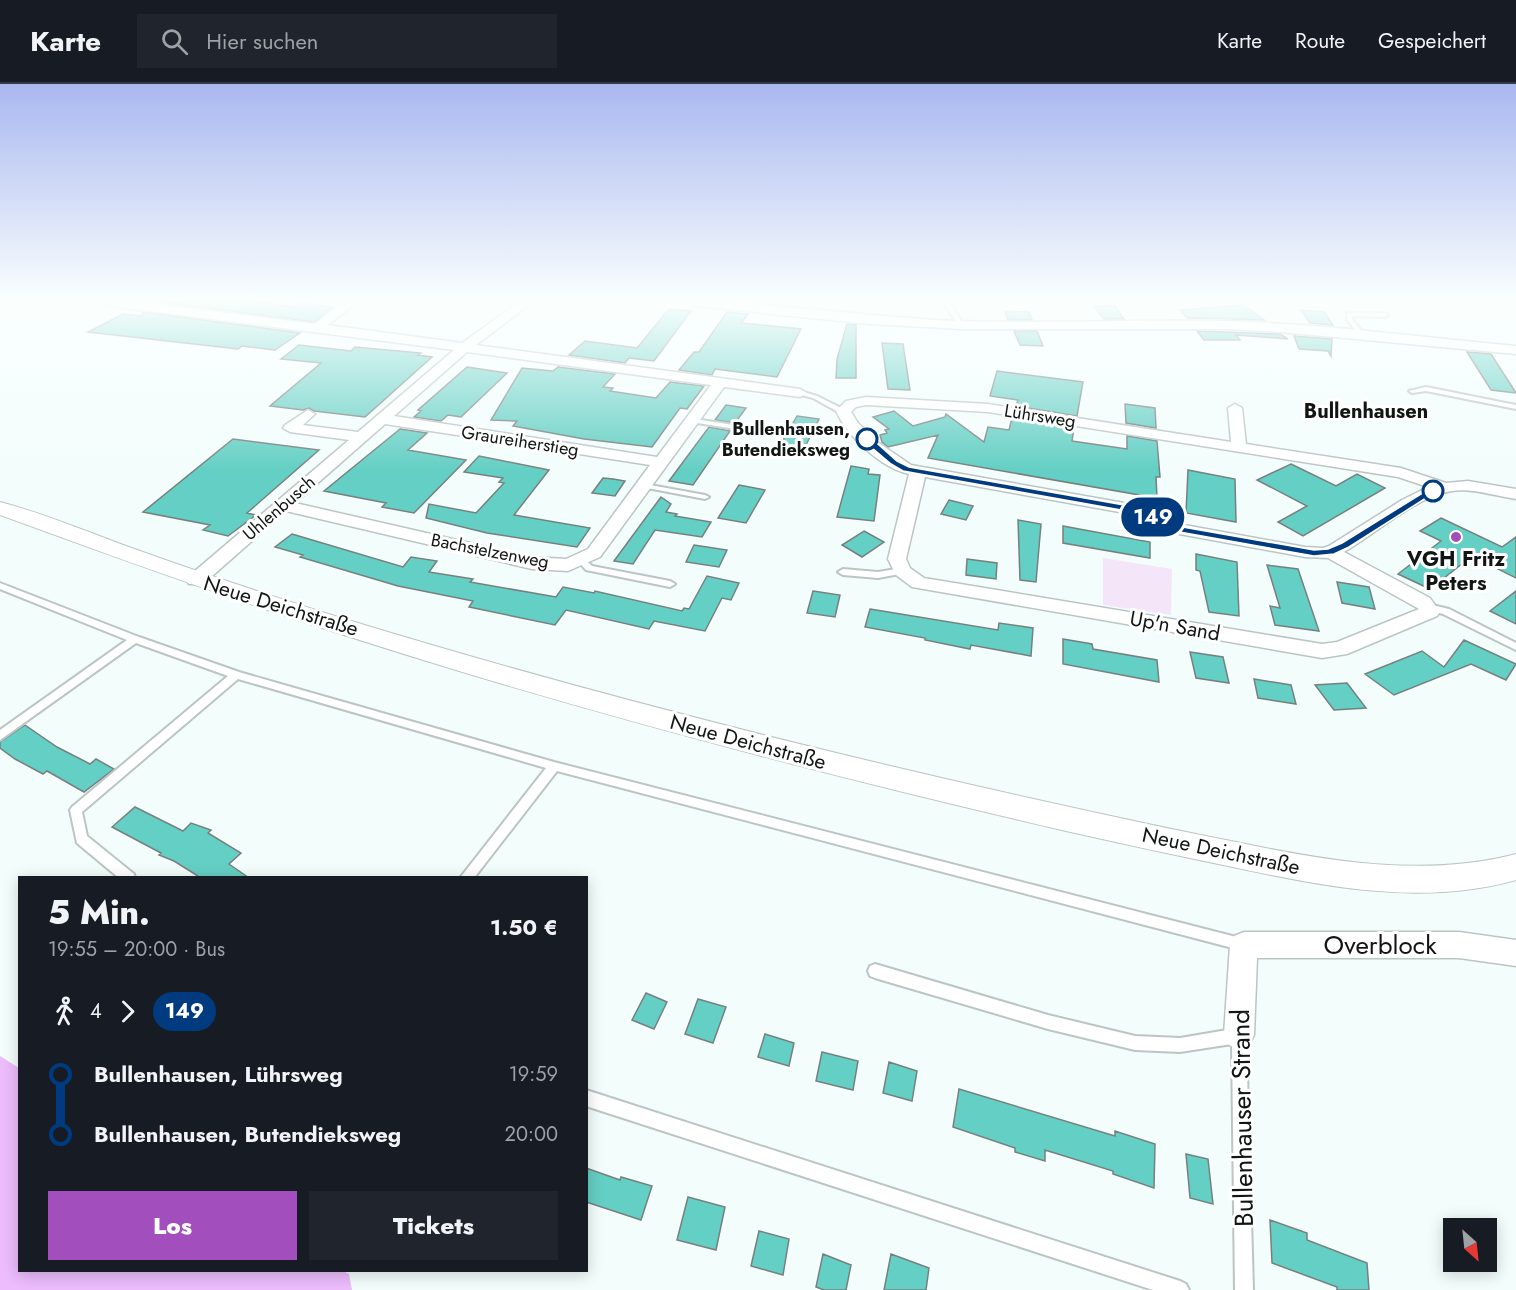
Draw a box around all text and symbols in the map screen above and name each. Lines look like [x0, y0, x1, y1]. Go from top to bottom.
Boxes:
search box [137, 14, 557, 68]
text: Karte [30, 21, 101, 62]
icon: search [158, 25, 191, 58]
text: Hier suchen [206, 25, 318, 57]
text: Karte [1217, 26, 1262, 56]
text: Route [1295, 26, 1345, 56]
text: Gespeichert [1378, 26, 1486, 56]
district label: Bullenhausen [1304, 397, 1428, 426]
street label: Lührsweg [1002, 398, 1078, 434]
place label: Bullenhausen, Butendieksweg [722, 416, 850, 463]
street label: Graureiherstieg [459, 419, 581, 463]
marker: Bullenhausen, Butendieksweg [856, 428, 878, 450]
street label: Uhlenbusch [237, 469, 321, 547]
unlabelled marker [1422, 480, 1444, 502]
line badge: 149 [1118, 498, 1188, 536]
text: 149 [1133, 502, 1173, 532]
street label: Bachstelzenweg [429, 527, 551, 575]
marker: VGH Fritz Peters [1449, 530, 1463, 544]
place label: VGH Fritz Peters [1406, 544, 1505, 598]
street label: Neue Deichstraße [200, 568, 362, 644]
street label: Up'n Sand [1127, 603, 1223, 649]
street label: Neue Deichstraße [667, 707, 829, 777]
street label: Neue Deichstraße [1139, 820, 1303, 882]
text: 5 Min. [48, 889, 150, 936]
text: 1.50 € [490, 911, 558, 943]
street label: Overblock [1323, 926, 1437, 964]
text: 19:55 – 20:00 · Bus [48, 935, 225, 964]
icon: walk [48, 995, 81, 1028]
icon: forward [111, 995, 144, 1028]
text: 149 [165, 996, 204, 1026]
text: 4 [90, 997, 102, 1026]
street label: Bullenhauser Strand [1221, 1009, 1263, 1227]
text: Bullenhausen, Lührsweg [94, 1058, 343, 1090]
text: 19:59 [509, 1060, 558, 1089]
text: Bullenhausen, Butendieksweg [94, 1118, 401, 1150]
text: 20:00 [505, 1120, 558, 1149]
button: Los [48, 1191, 297, 1260]
button: Tickets [309, 1191, 558, 1260]
north arrow [1443, 1218, 1497, 1272]
map controls [1443, 1218, 1497, 1272]

